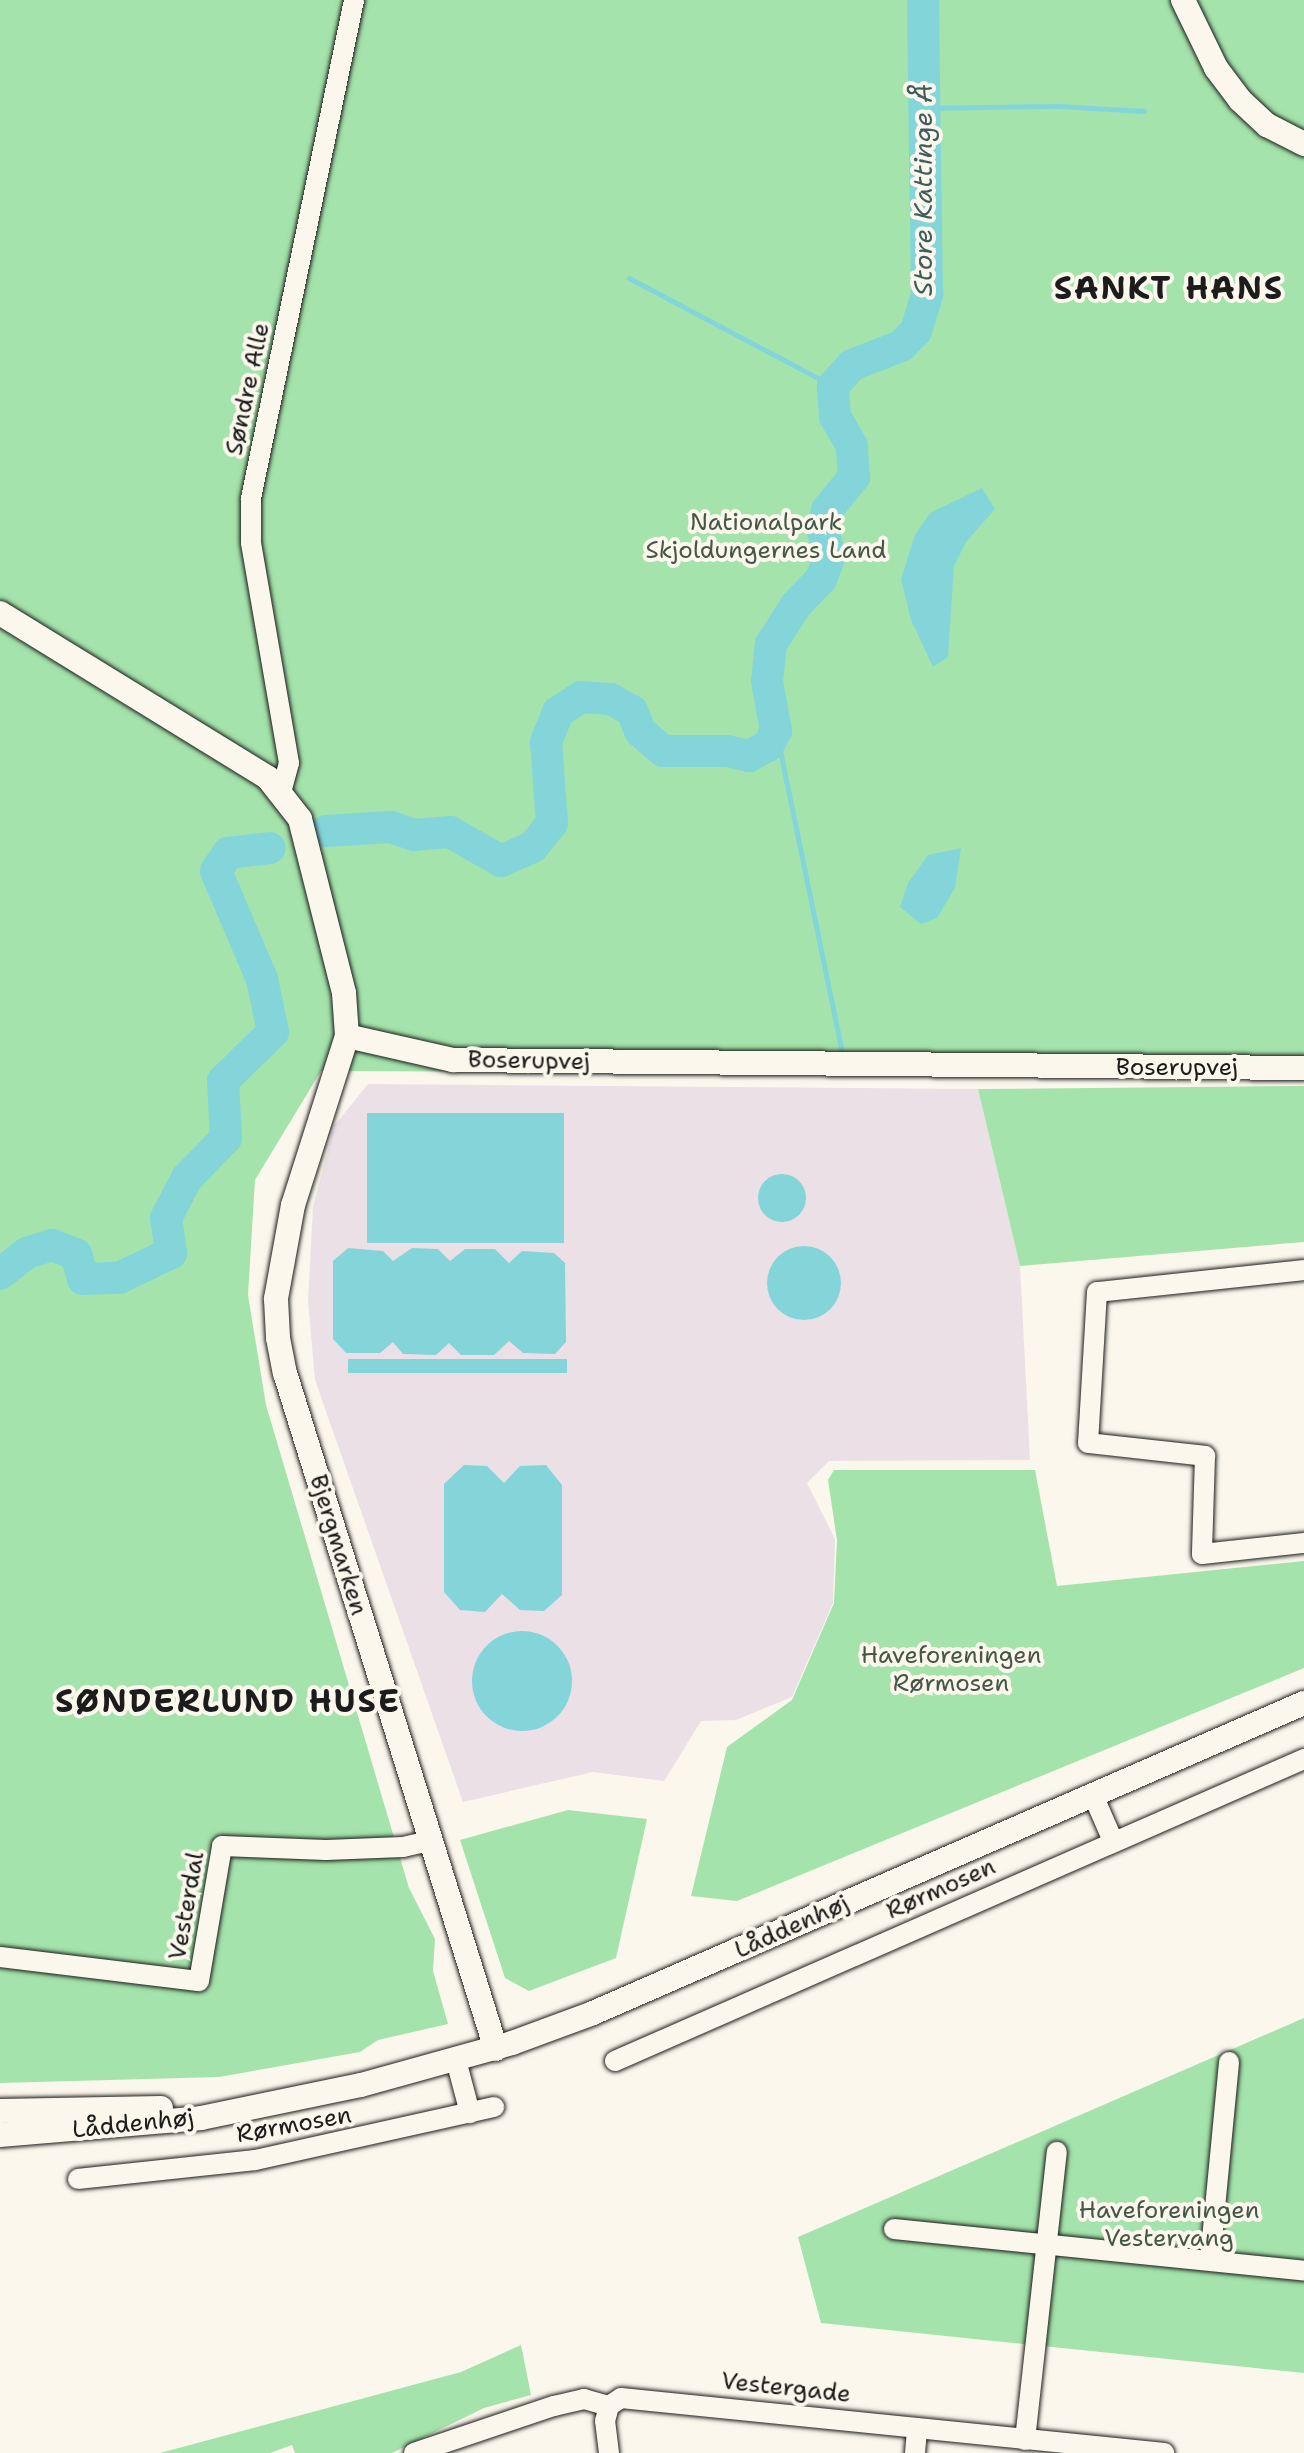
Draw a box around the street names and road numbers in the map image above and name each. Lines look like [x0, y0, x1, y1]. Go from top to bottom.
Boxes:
street label: Søndre Alle [220, 320, 276, 458]
street label: Boserupvej [468, 1046, 590, 1076]
street label: Boserupvej [1116, 1054, 1238, 1082]
street label: Bjergmarken [303, 1471, 373, 1619]
street label: Vesterdal [163, 1850, 211, 1962]
street label: Rørmosen [882, 1852, 1000, 1926]
street label: Låddenhøj [730, 1889, 854, 1965]
street label: Rørmosen [234, 2101, 354, 2149]
street label: Låddenhøj [71, 2103, 195, 2145]
street label: Vestergade [720, 2367, 852, 2409]

